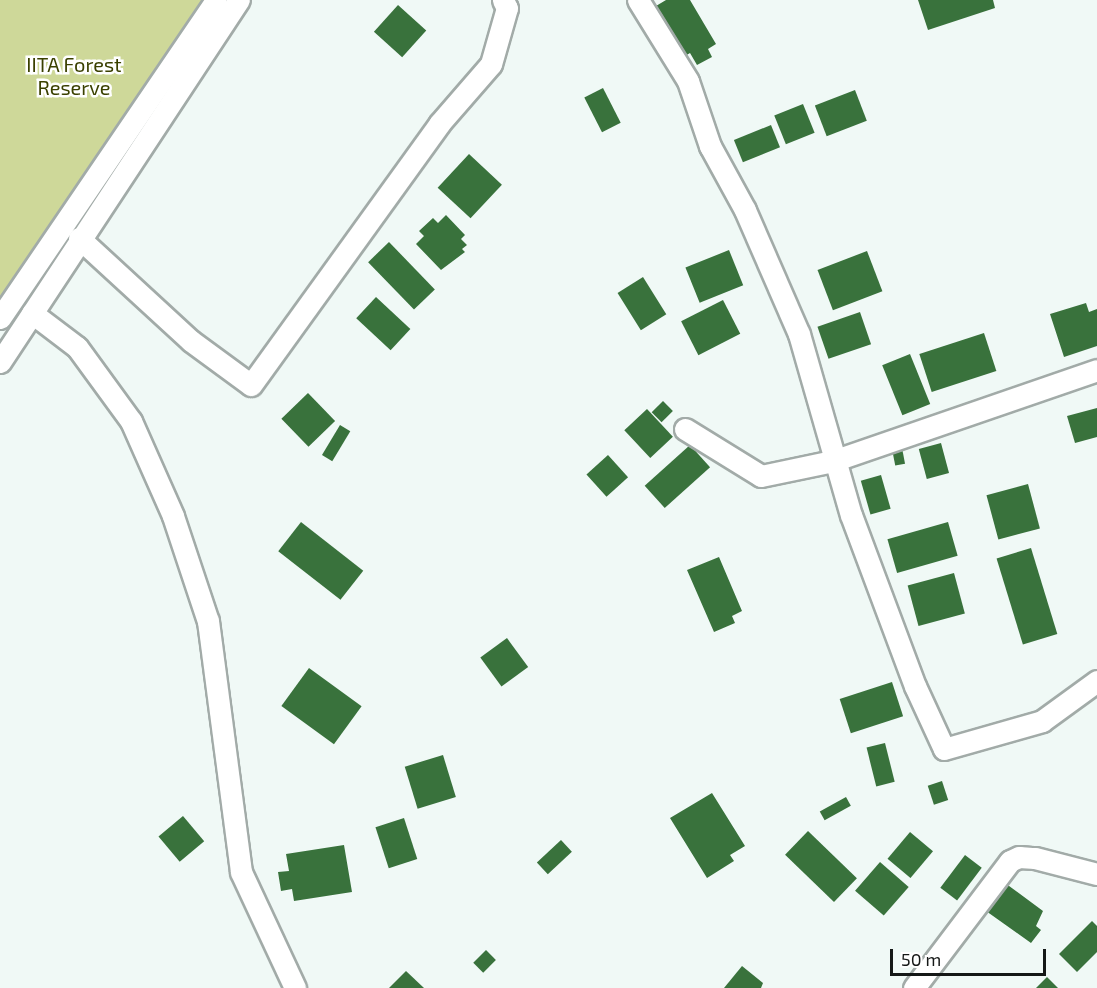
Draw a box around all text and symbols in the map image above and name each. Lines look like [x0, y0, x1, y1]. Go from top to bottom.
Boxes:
park label: IITA Forest Reserve [26, 52, 122, 99]
scale bar [893, 937, 1049, 975]
text: 50 m [901, 948, 941, 970]

